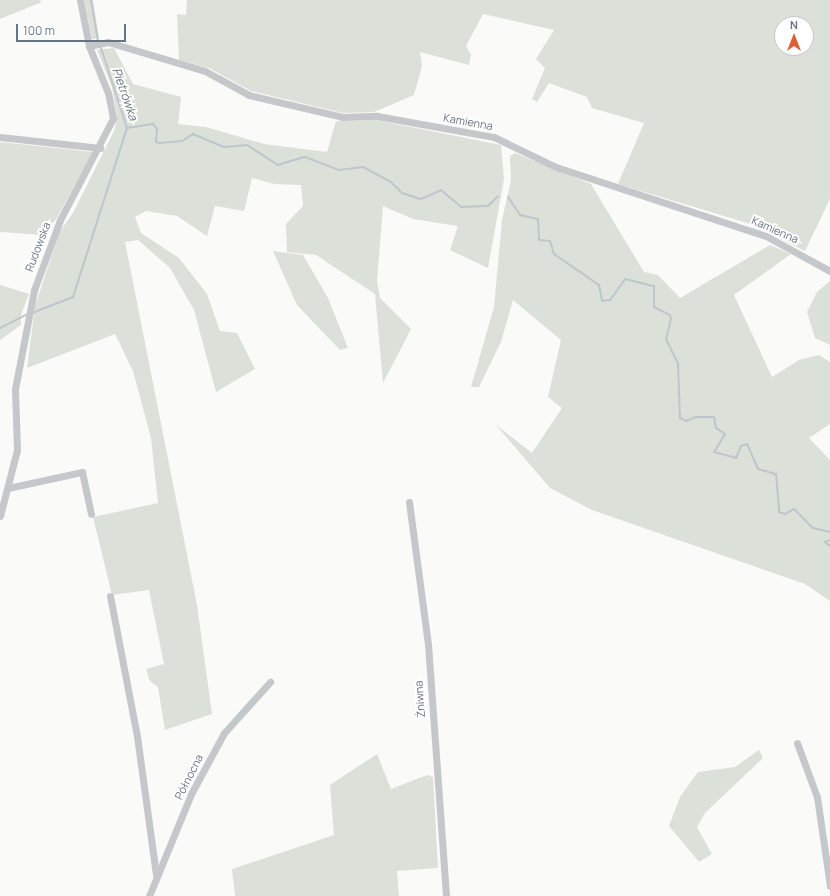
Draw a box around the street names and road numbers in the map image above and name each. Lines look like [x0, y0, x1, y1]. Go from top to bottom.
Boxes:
street label: Kamienna [442, 111, 494, 133]
street label: Kamienna [749, 214, 801, 246]
street label: Rudowska [23, 220, 53, 274]
street label: Żniwna [412, 680, 428, 718]
street label: Północna [172, 752, 206, 802]

